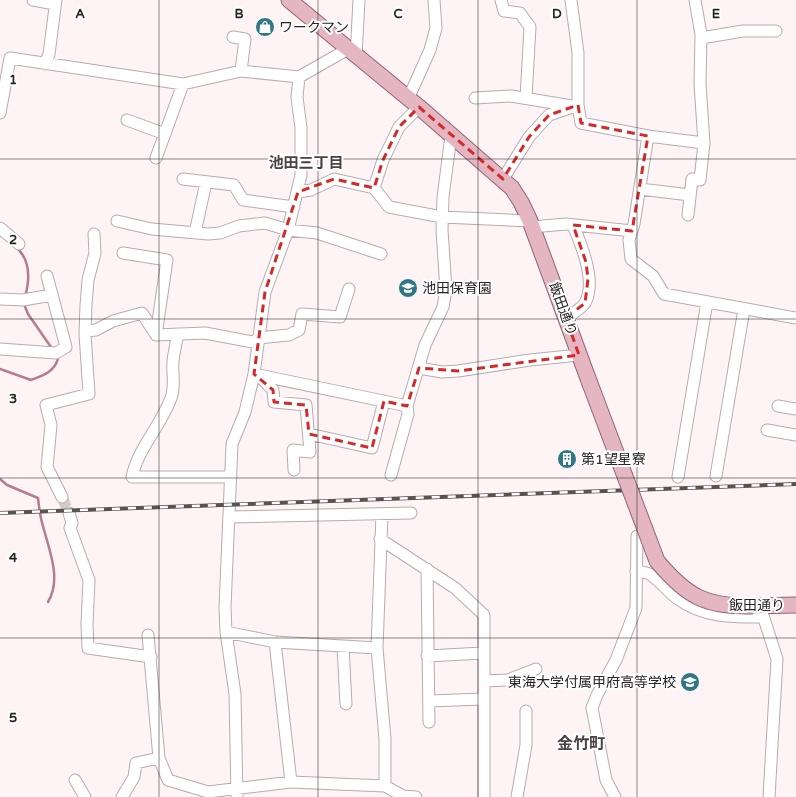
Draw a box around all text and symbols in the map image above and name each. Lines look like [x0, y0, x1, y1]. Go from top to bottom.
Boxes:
text: A [75, 6, 85, 22]
text: B [234, 6, 244, 22]
text: C [393, 6, 403, 22]
text: D [552, 6, 562, 22]
text: E [712, 6, 720, 22]
shop icon: ワークマン [254, 16, 276, 38]
place label: ワークマン [279, 19, 349, 36]
text: 1 [9, 72, 17, 88]
district label: 池田三丁目 [268, 154, 344, 172]
text: 2 [9, 232, 17, 248]
school or university icon: 池田保育園 [397, 277, 419, 299]
place label: 池田保育園 [422, 280, 492, 297]
street label: 飯田通り [545, 280, 581, 338]
text: 3 [9, 391, 17, 407]
building icon: 第1望星寮 [556, 448, 578, 470]
place label: 第1望星寮 [581, 451, 646, 468]
text: 4 [9, 550, 18, 566]
street label: 飯田通り [729, 597, 785, 614]
school or university icon: 東海大学付属甲府高等学校 [679, 671, 701, 693]
place label: 東海大学付属甲府高等学校 [508, 674, 676, 691]
text: 5 [9, 710, 17, 726]
district label: 金竹町 [557, 734, 605, 754]

